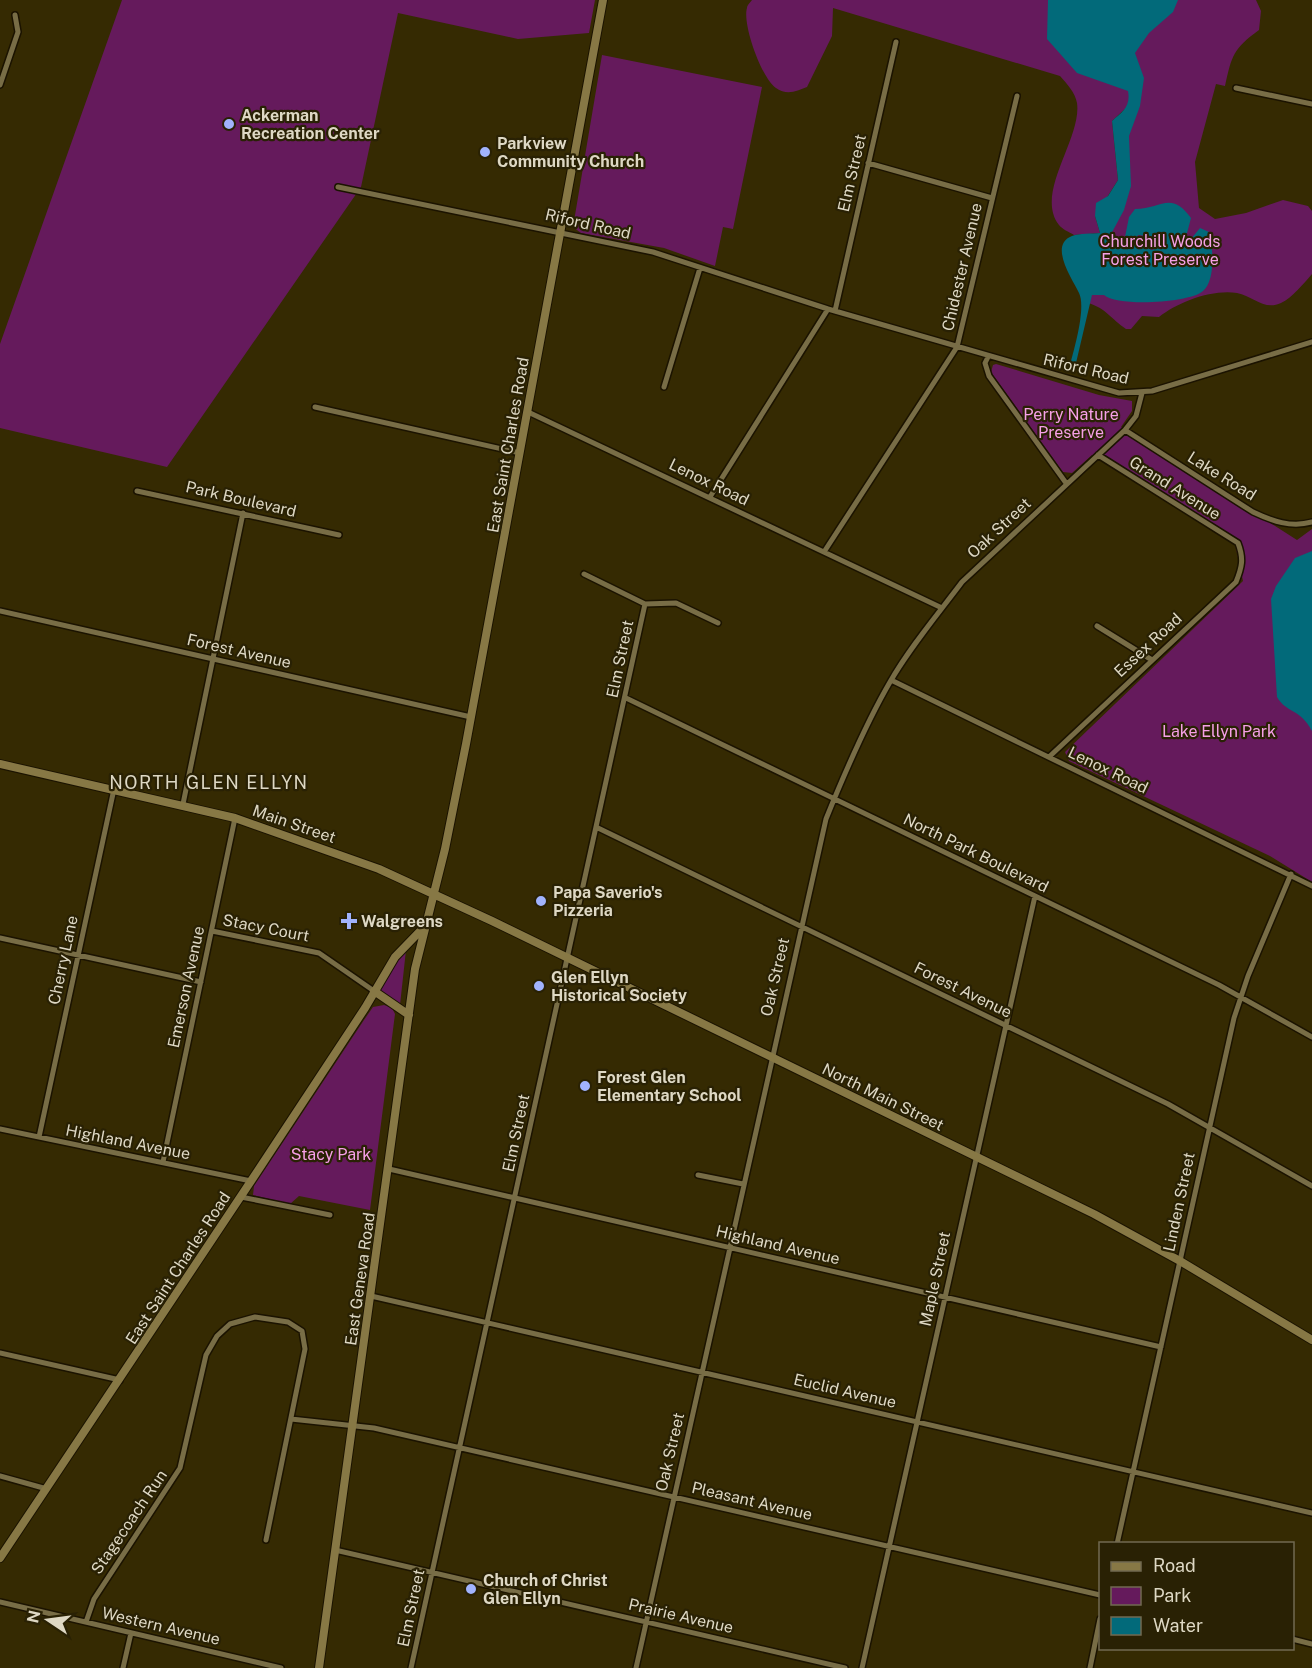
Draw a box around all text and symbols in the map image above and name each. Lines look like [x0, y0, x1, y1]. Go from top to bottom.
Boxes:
place label: Ackerman Recreation Center [241, 106, 380, 143]
marker: Ackerman Recreation Center [222, 117, 236, 131]
street label: Elm Street [834, 132, 870, 214]
place label: Parkview Community Church [497, 134, 644, 171]
marker: Parkview Community Church [478, 145, 492, 159]
street label: Chidester Avenue [938, 201, 986, 333]
street label: Riford Road [543, 205, 633, 243]
park label: Churchill Woods Forest Preserve [1100, 232, 1220, 269]
street label: Riford Road [1041, 350, 1131, 388]
street label: East Saint Charles Road [483, 356, 533, 534]
park label: Perry Nature Preserve [1023, 405, 1119, 442]
street label: Lake Road [1184, 447, 1260, 505]
street label: Grand Avenue [1126, 452, 1224, 524]
street label: Lenox Road [666, 454, 752, 510]
street label: Park Boulevard [184, 477, 298, 521]
street label: Oak Street [963, 494, 1035, 562]
street label: Essex Road [1110, 609, 1186, 681]
street label: Elm Street [602, 618, 638, 700]
street label: Forest Avenue [185, 630, 293, 672]
park label: Lake Ellyn Park [1162, 722, 1276, 741]
street label: Lenox Road [1065, 742, 1151, 798]
district label: NORTH GLEN ELLYN [109, 772, 309, 793]
street label: Main Street [250, 801, 338, 847]
street label: North Park Boulevard [900, 810, 1052, 896]
place label: Papa Saverio's Pizzeria [553, 883, 662, 920]
marker: Papa Saverio's Pizzeria [534, 894, 548, 908]
street label: Stacy Court [221, 910, 311, 946]
place label: Walgreens [361, 912, 443, 931]
street label: Cherry Lane [44, 914, 82, 1006]
marker: Walgreens [342, 914, 356, 928]
street label: Emerson Avenue [164, 924, 208, 1050]
street label: Oak Street [757, 936, 793, 1018]
street label: Forest Avenue [911, 958, 1015, 1022]
place label: Glen Ellyn Historical Society [551, 968, 687, 1005]
marker: Glen Ellyn Historical Society [532, 979, 546, 993]
street label: North Main Street [819, 1059, 947, 1135]
place label: Forest Glen Elementary School [597, 1068, 742, 1105]
marker: Forest Glen Elementary School [578, 1079, 592, 1093]
street label: Elm Street [498, 1092, 534, 1174]
street label: Highland Avenue [64, 1121, 192, 1163]
park label: Stacy Park [291, 1145, 371, 1164]
street label: Linden Street [1159, 1151, 1199, 1253]
street label: East Saint Charles Road [122, 1188, 234, 1348]
street label: East Geneva Road [341, 1211, 379, 1347]
street label: Highland Avenue [714, 1222, 842, 1268]
street label: Maple Street [916, 1230, 954, 1328]
street label: Euclid Avenue [792, 1370, 898, 1412]
street label: Oak Street [652, 1411, 688, 1493]
street label: Stagecoach Run [87, 1466, 171, 1578]
street label: Pleasant Avenue [690, 1478, 814, 1524]
legend [1099, 1542, 1294, 1650]
text: Road [1153, 1555, 1196, 1576]
street label: Elm Street [393, 1567, 429, 1649]
place label: Church of Christ Glen Ellyn [483, 1571, 608, 1608]
marker: Church of Christ Glen Ellyn [464, 1582, 478, 1596]
text: Park [1153, 1585, 1191, 1606]
north arrow [18, 1590, 78, 1650]
street label: Prairie Avenue [627, 1595, 735, 1637]
street label: Western Avenue [100, 1603, 222, 1649]
text: N [23, 1609, 45, 1625]
text: Water [1153, 1615, 1203, 1636]

